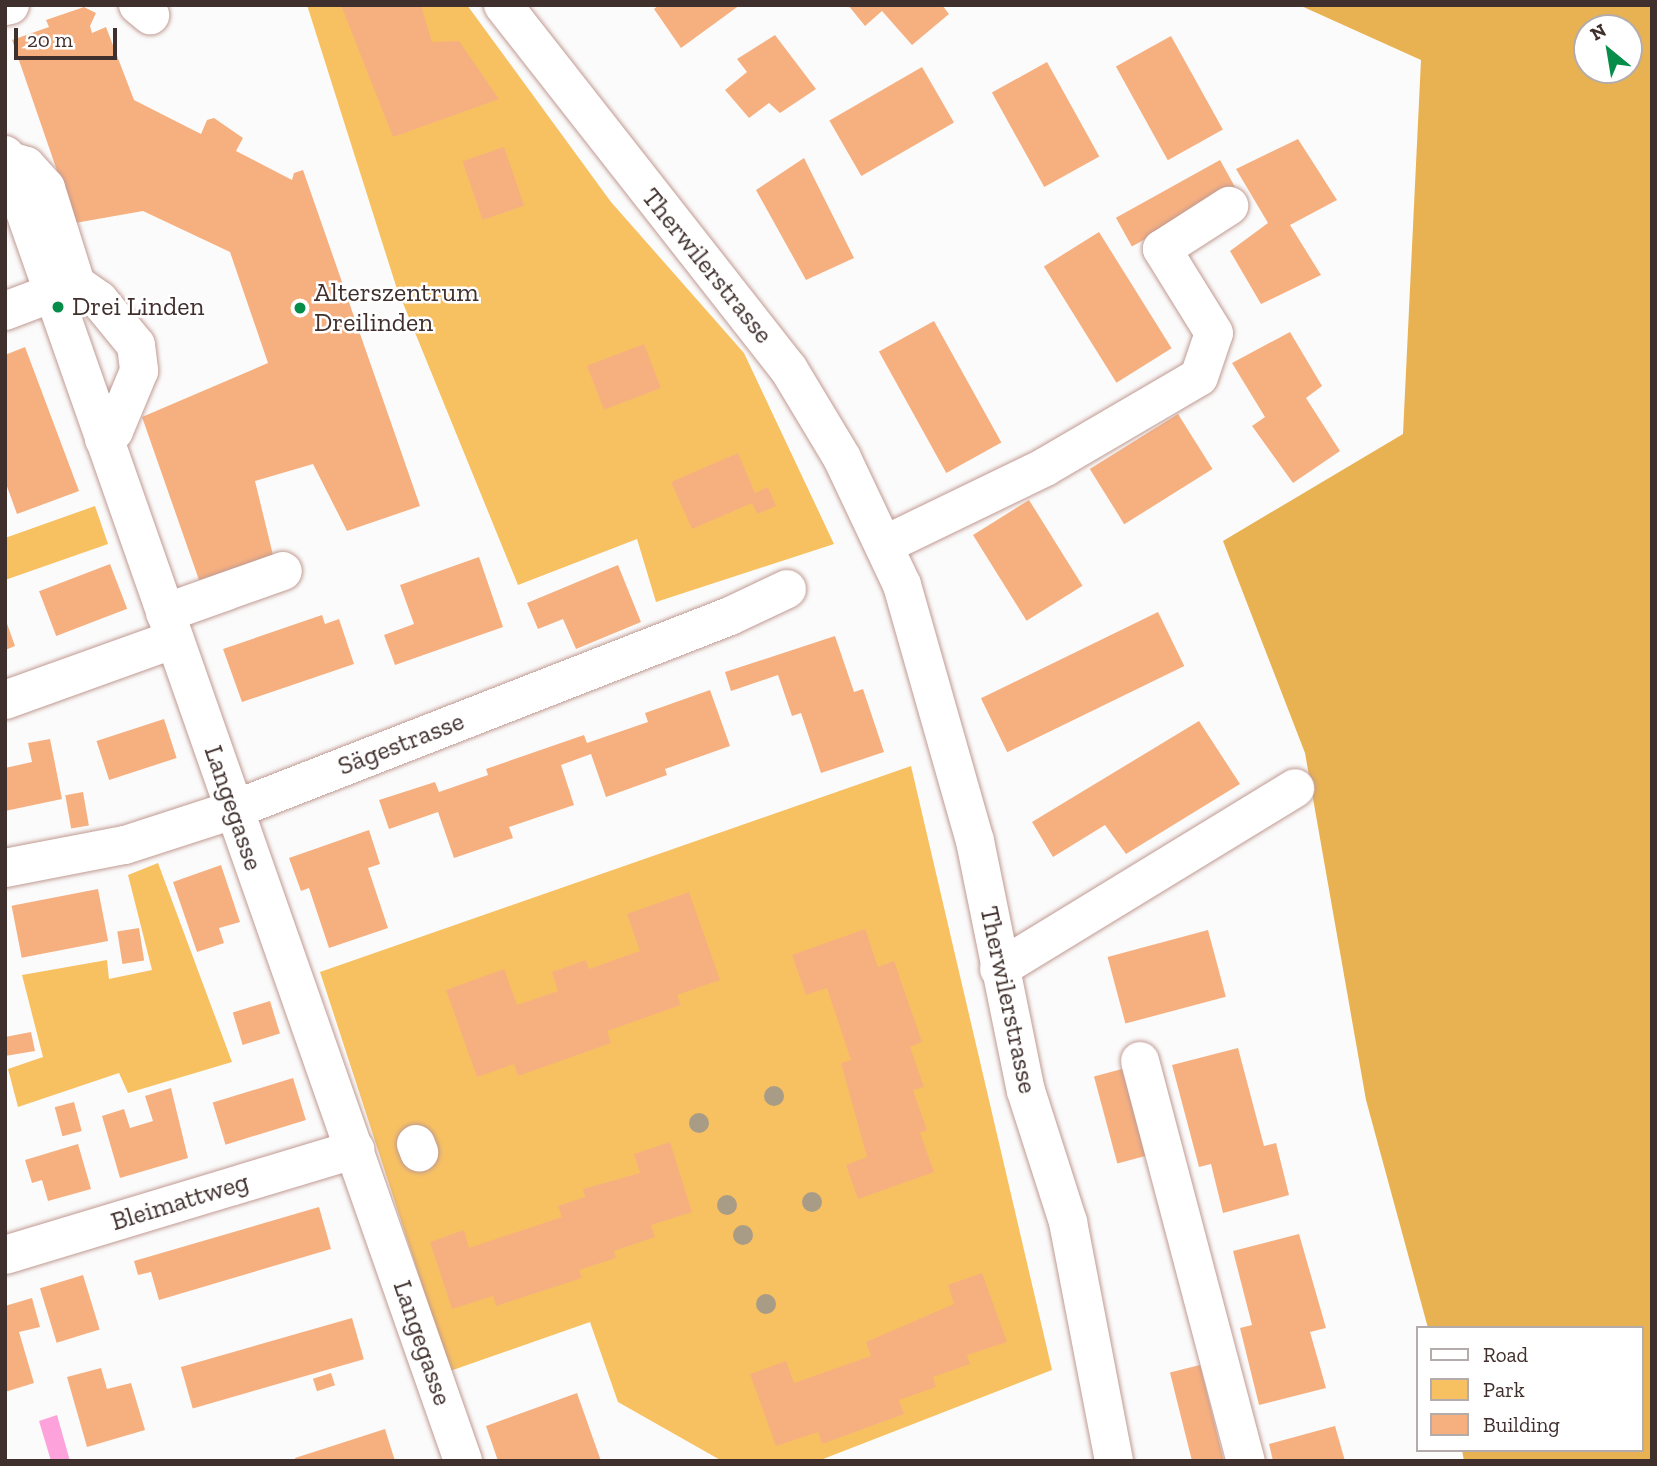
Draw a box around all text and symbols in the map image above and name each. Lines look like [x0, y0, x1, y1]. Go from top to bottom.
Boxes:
scale bar [18, 14, 121, 58]
north arrow [1573, 14, 1643, 84]
text: N [1586, 19, 1610, 46]
text: 20 m [27, 27, 73, 52]
street label: Therwilerstrasse [635, 182, 779, 350]
place label: Alterszentrum Dreilinden [314, 277, 479, 338]
place label: Drei Linden [72, 291, 204, 323]
marker: Drei Linden [50, 299, 66, 315]
marker: Alterszentrum Dreilinden [292, 300, 308, 316]
street label: Sägestrasse [334, 706, 468, 782]
street label: Langegasse [197, 742, 269, 874]
street label: Therwilerstrasse [973, 904, 1043, 1096]
street label: Bleimattweg [107, 1166, 253, 1238]
street label: Langegasse [386, 1277, 458, 1409]
legend [1416, 1326, 1643, 1452]
text: Road [1483, 1342, 1528, 1367]
text: Park [1483, 1377, 1525, 1402]
text: Building [1483, 1412, 1560, 1437]

